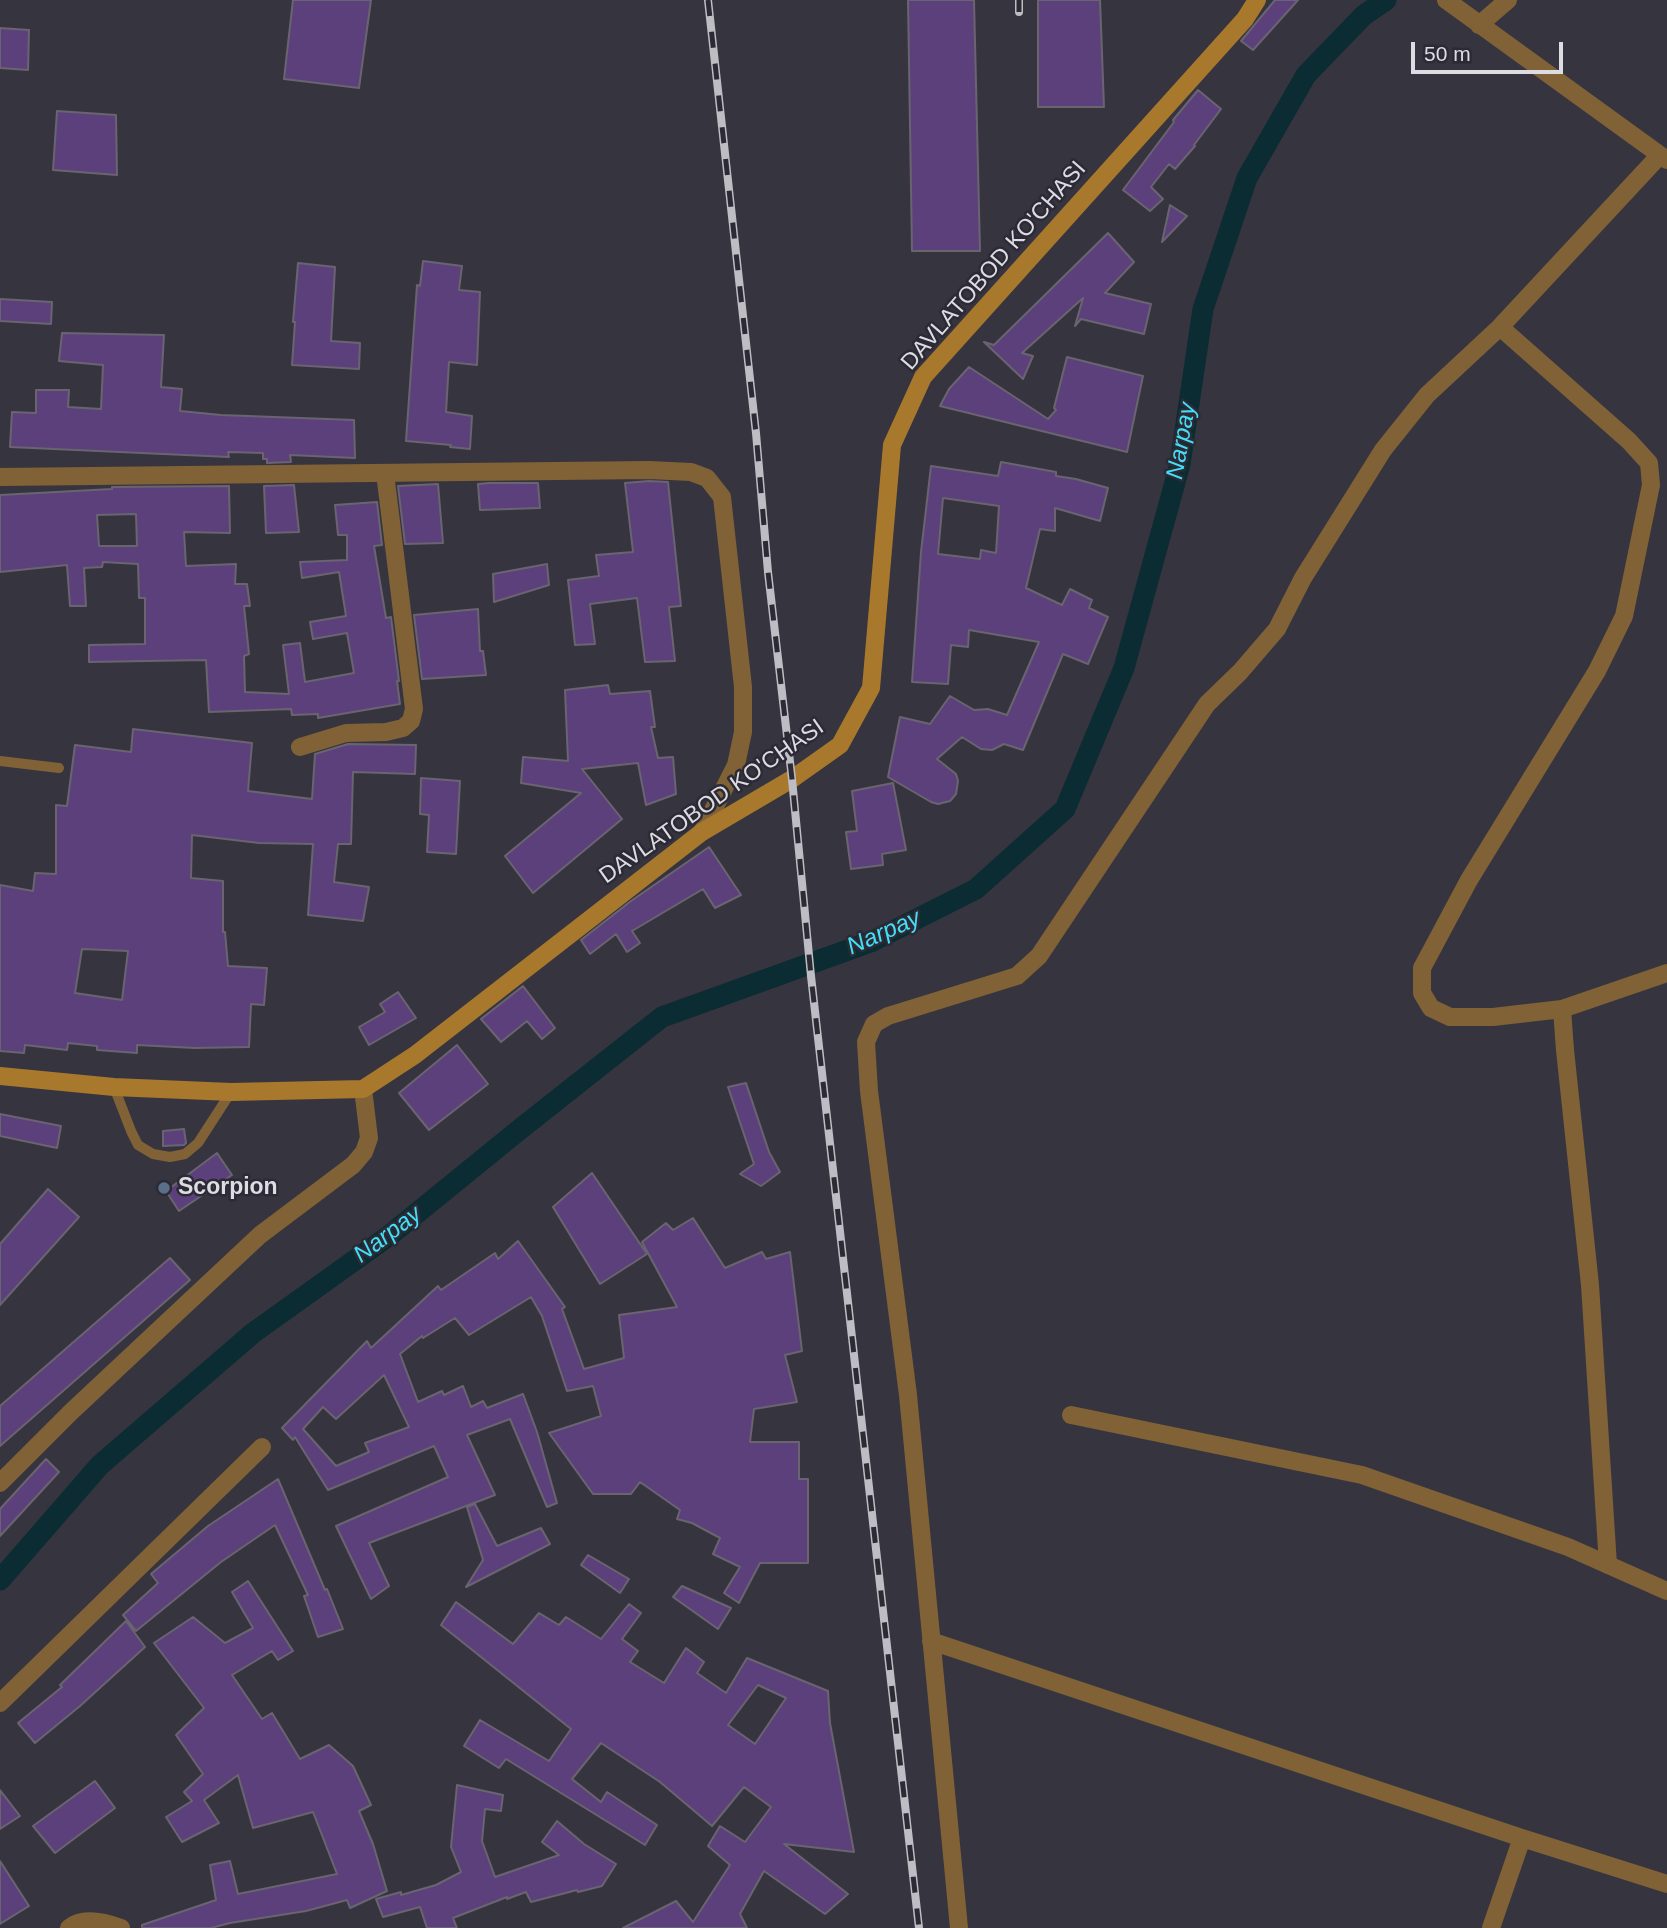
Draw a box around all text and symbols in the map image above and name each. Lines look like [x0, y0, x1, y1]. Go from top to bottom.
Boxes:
scale bar [1415, 28, 1567, 72]
text: 50 m [1424, 42, 1471, 65]
street label: DAVLATOBOD KO'CHASI [896, 156, 1092, 376]
water label: Narpay [1161, 400, 1203, 482]
street label: DAVLATOBOD KO'CHASI [594, 714, 830, 890]
water label: Narpay [843, 904, 925, 962]
place label: Scorpion [178, 1174, 278, 1202]
marker: Scorpion [156, 1180, 172, 1196]
water label: Narpay [348, 1200, 428, 1270]

